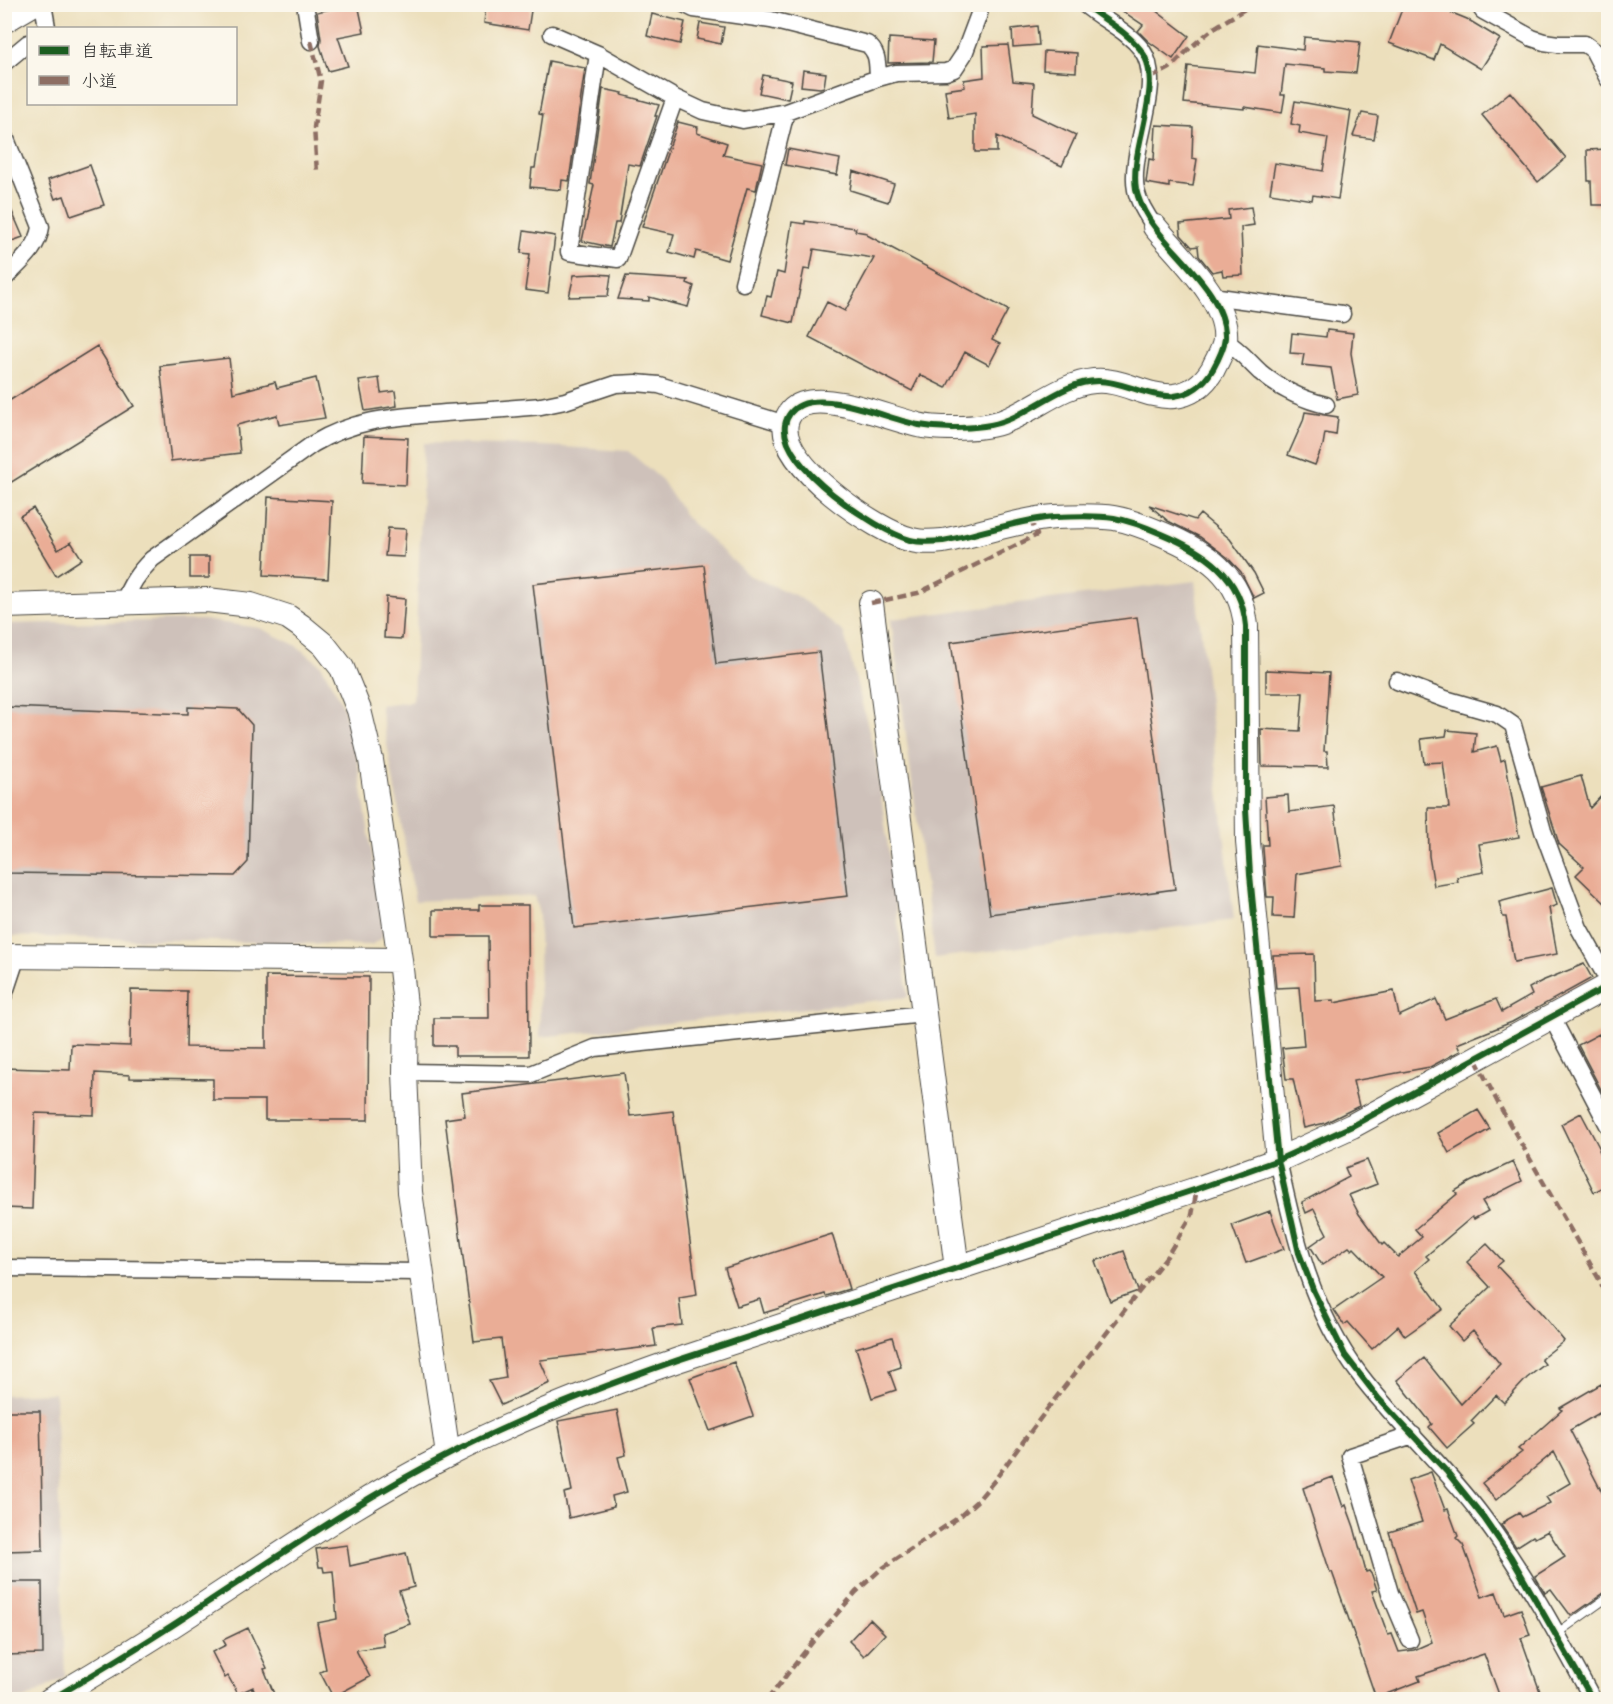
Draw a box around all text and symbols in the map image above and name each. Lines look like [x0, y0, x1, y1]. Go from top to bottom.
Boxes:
legend [27, 27, 237, 105]
text: 自転車道 [81, 40, 153, 62]
text: 小道 [81, 70, 117, 92]

